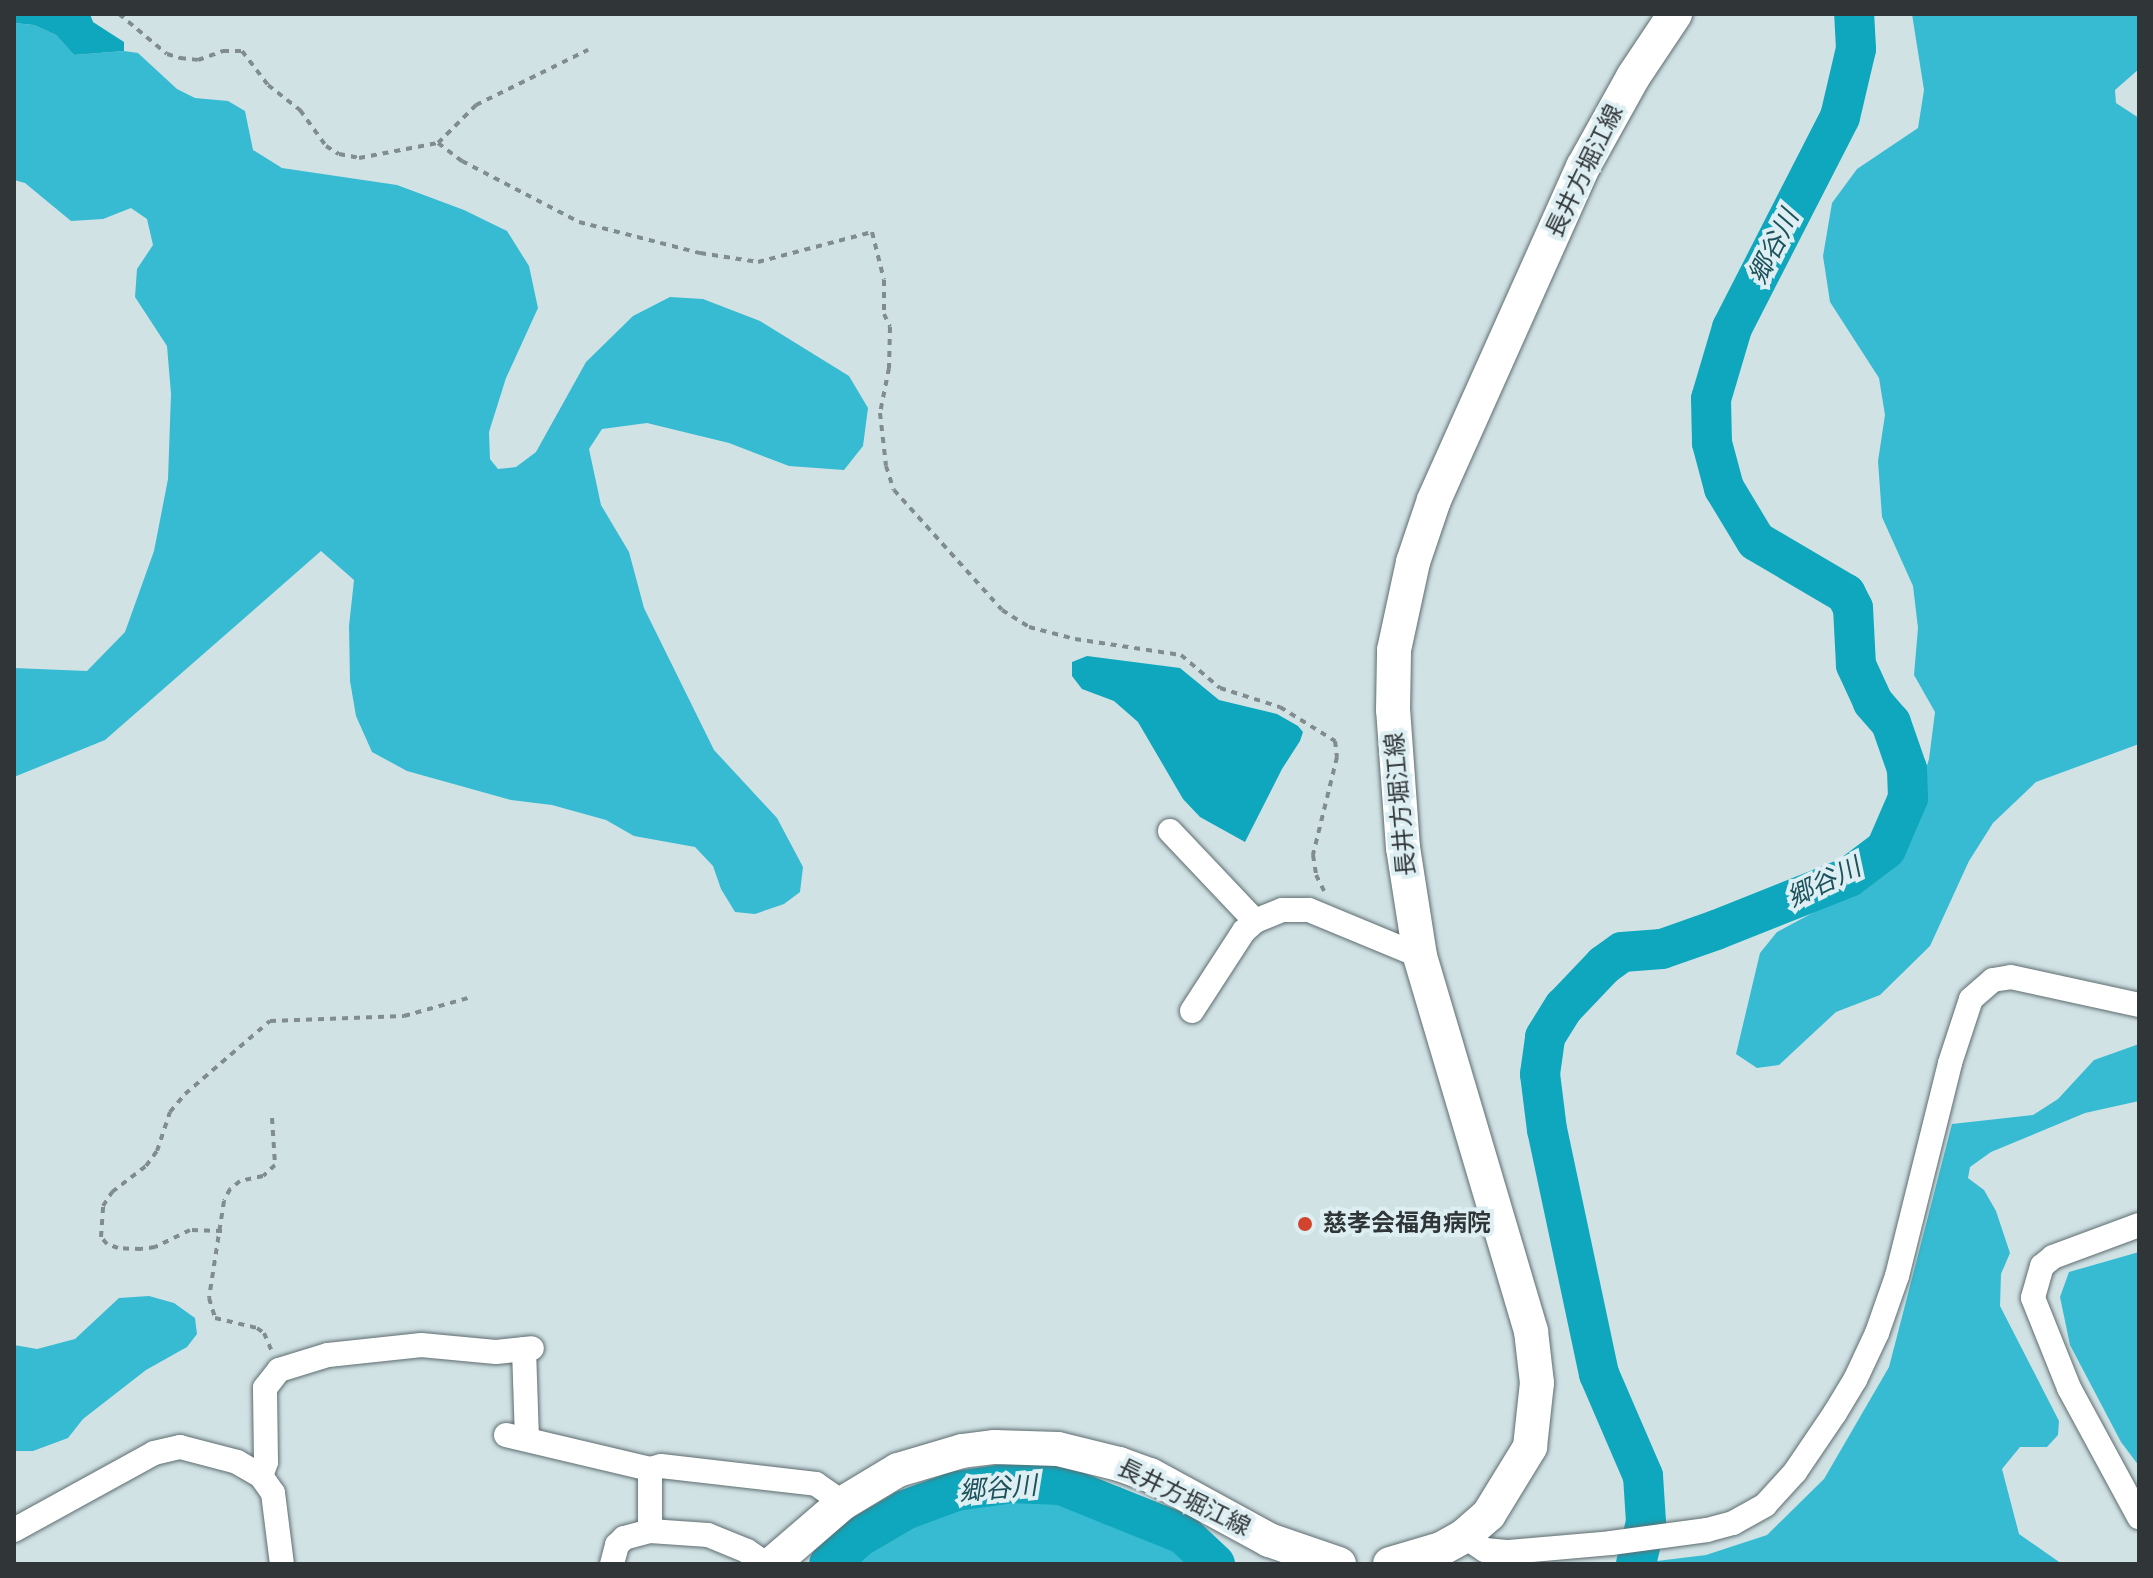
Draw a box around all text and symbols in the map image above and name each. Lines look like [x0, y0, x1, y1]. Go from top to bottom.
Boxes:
street label: 長井方堀江線 [1540, 100, 1630, 242]
water label: 郷谷川 [1742, 205, 1806, 289]
street label: 長井方堀江線 [1380, 731, 1422, 877]
water label: 郷谷川 [1782, 852, 1866, 914]
place label: 慈孝会福角病院 [1323, 1210, 1491, 1238]
marker: 慈孝会福角病院 [1294, 1213, 1316, 1235]
street label: 長井方堀江線 [1113, 1453, 1255, 1543]
water label: 郷谷川 [958, 1470, 1038, 1508]

